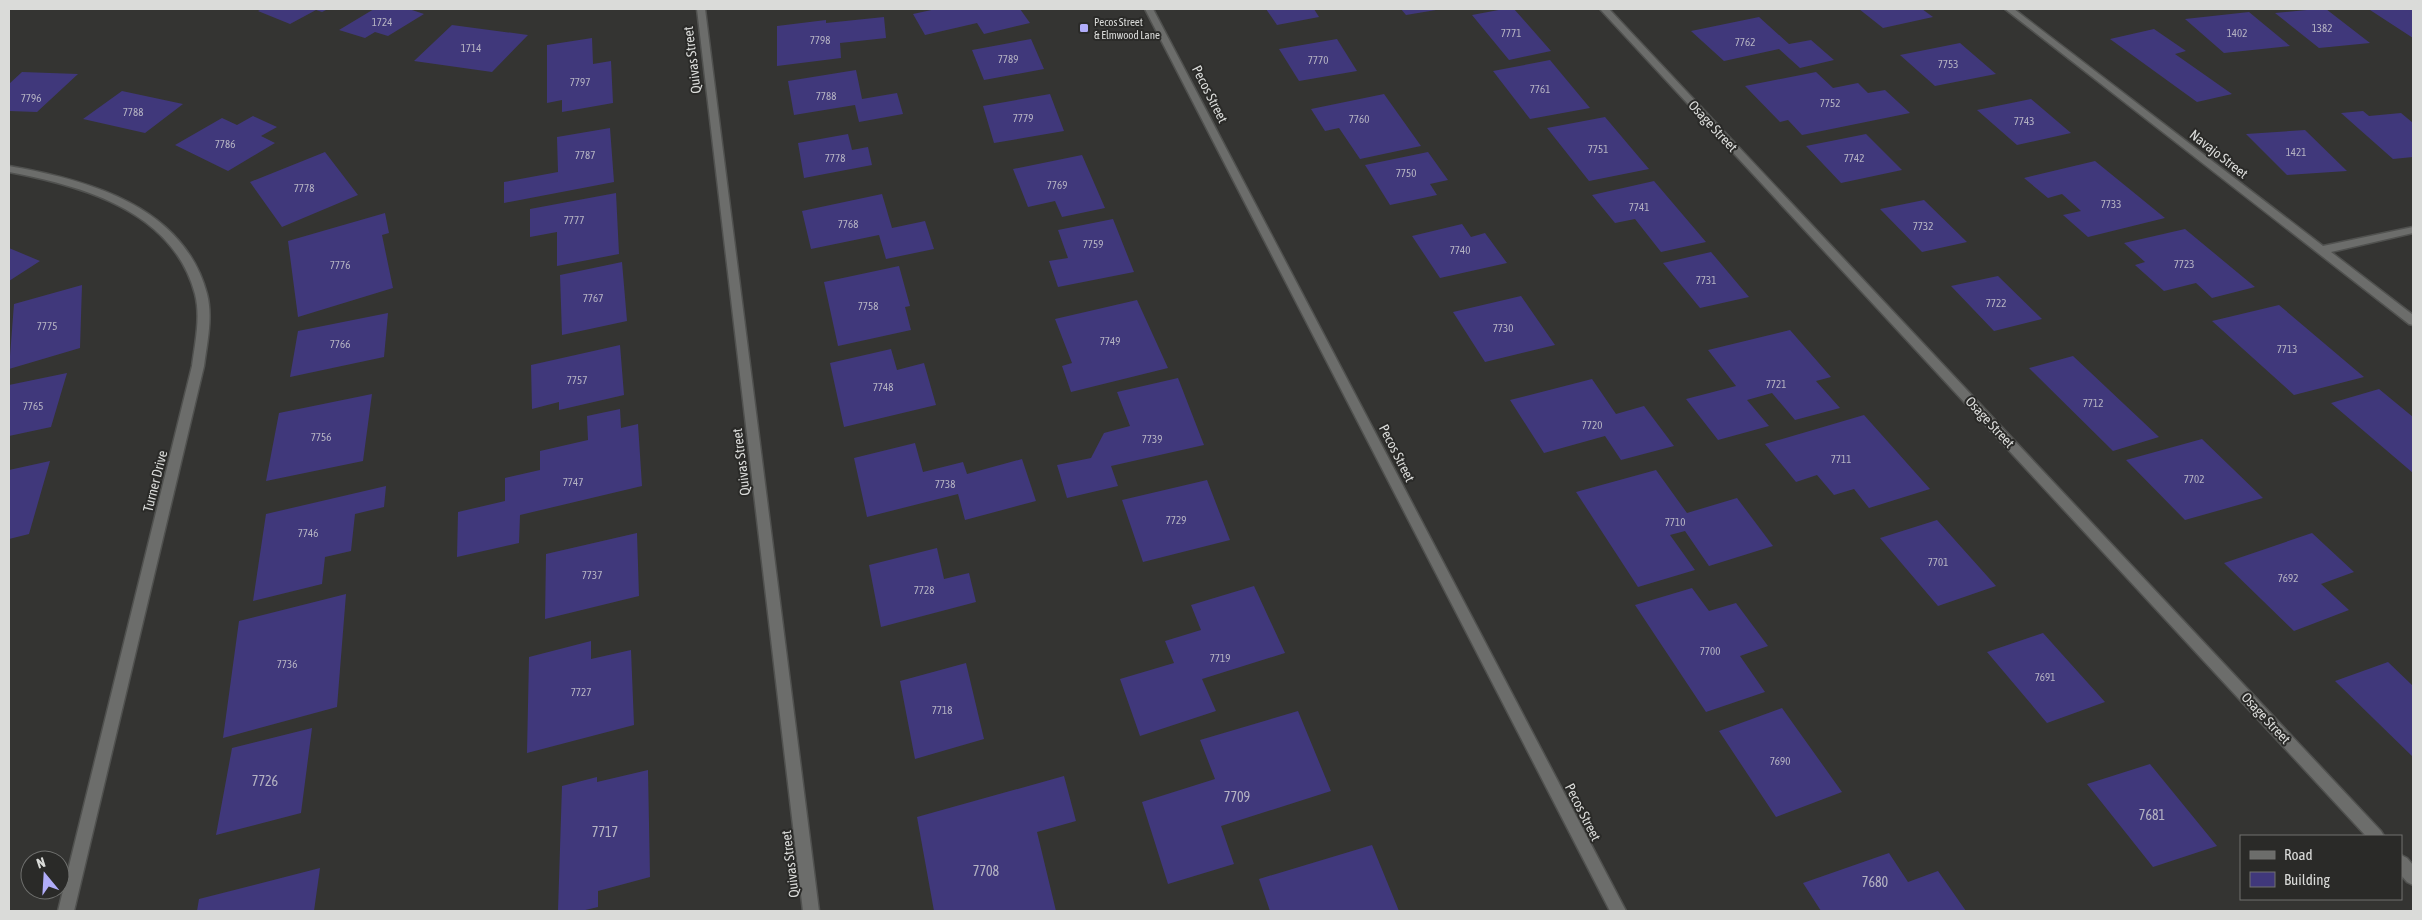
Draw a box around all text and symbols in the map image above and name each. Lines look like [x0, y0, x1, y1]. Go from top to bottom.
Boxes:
house number: 1724 [372, 16, 392, 28]
place label: Pecos Street & Elmwood Lane [1094, 16, 1160, 41]
marker: Pecos Street & Elmwood Lane [1078, 22, 1090, 34]
house number: 1382 [2312, 22, 2332, 34]
street label: Quivas Street [680, 25, 704, 95]
house number: 7771 [1501, 27, 1521, 39]
house number: 1402 [2227, 27, 2247, 39]
house number: 7798 [810, 34, 830, 46]
house number: 7762 [1735, 36, 1755, 48]
house number: 1714 [461, 42, 481, 54]
house number: 7789 [998, 53, 1018, 65]
house number: 7770 [1308, 54, 1328, 66]
house number: 7753 [1938, 58, 1958, 70]
street label: Pecos Street [1189, 63, 1231, 125]
house number: 7797 [570, 76, 590, 88]
house number: 7761 [1530, 83, 1550, 95]
house number: 7788 [816, 90, 836, 102]
house number: 7796 [21, 92, 41, 104]
street label: Osage Street [1685, 97, 1741, 155]
house number: 7752 [1820, 97, 1840, 109]
house number: 7788 [123, 106, 143, 118]
house number: 7779 [1013, 112, 1033, 124]
house number: 7760 [1349, 113, 1369, 125]
house number: 7743 [2014, 115, 2034, 127]
street label: Navajo Street [2187, 126, 2251, 182]
house number: 7786 [215, 138, 235, 150]
house number: 7751 [1588, 143, 1608, 155]
house number: 1421 [2286, 146, 2306, 158]
house number: 7787 [575, 149, 595, 161]
house number: 7778 [825, 152, 845, 164]
house number: 7742 [1844, 152, 1864, 164]
house number: 7750 [1396, 167, 1416, 179]
house number: 7769 [1047, 179, 1067, 191]
house number: 7778 [294, 182, 314, 194]
house number: 7733 [2101, 198, 2121, 210]
house number: 7741 [1629, 201, 1649, 213]
house number: 7777 [564, 214, 584, 226]
house number: 7768 [838, 218, 858, 230]
house number: 7732 [1913, 220, 1933, 232]
house number: 7759 [1083, 238, 1103, 250]
house number: 7740 [1450, 244, 1470, 256]
house number: 7723 [2174, 258, 2194, 270]
house number: 7776 [330, 259, 350, 271]
house number: 7731 [1696, 274, 1716, 286]
house number: 7767 [583, 292, 603, 304]
house number: 7722 [1986, 297, 2006, 309]
house number: 7758 [858, 300, 878, 312]
house number: 7775 [37, 320, 57, 332]
house number: 7730 [1493, 322, 1513, 334]
house number: 7749 [1100, 335, 1120, 347]
house number: 7766 [330, 338, 350, 350]
house number: 7713 [2277, 343, 2297, 355]
house number: 7757 [567, 374, 587, 386]
house number: 7721 [1766, 378, 1786, 390]
house number: 7748 [873, 381, 893, 393]
street label: Osage Street [1962, 393, 2018, 451]
house number: 7712 [2083, 397, 2103, 409]
house number: 7765 [23, 400, 43, 412]
house number: 7720 [1582, 419, 1602, 431]
street label: Pecos Street [1376, 422, 1418, 484]
street label: Quivas Street [729, 427, 753, 497]
house number: 7756 [311, 431, 331, 443]
house number: 7739 [1142, 433, 1162, 445]
street label: Turner Drive [140, 449, 170, 513]
house number: 7711 [1831, 453, 1851, 465]
house number: 7702 [2184, 473, 2204, 485]
house number: 7747 [563, 476, 583, 488]
house number: 7738 [935, 478, 955, 490]
house number: 7729 [1166, 514, 1186, 526]
house number: 7710 [1665, 516, 1685, 528]
house number: 7746 [298, 527, 318, 539]
house number: 7701 [1928, 556, 1948, 568]
house number: 7737 [582, 569, 602, 581]
house number: 7692 [2278, 572, 2298, 584]
house number: 7728 [914, 584, 934, 596]
house number: 7700 [1700, 645, 1720, 657]
house number: 7719 [1210, 652, 1230, 664]
house number: 7736 [277, 658, 297, 670]
house number: 7691 [2035, 671, 2055, 683]
house number: 7727 [571, 686, 591, 698]
street label: Osage Street [2238, 689, 2294, 747]
house number: 7718 [932, 704, 952, 716]
house number: 7690 [1770, 755, 1790, 767]
house number: 7726 [252, 773, 279, 789]
street label: Pecos Street [1562, 781, 1604, 843]
house number: 7709 [1224, 789, 1250, 805]
house number: 7681 [2139, 807, 2165, 823]
house number: 7717 [592, 824, 618, 840]
street label: Quivas Street [778, 829, 802, 899]
legend [2240, 835, 2402, 900]
text: Road [2284, 846, 2313, 863]
north arrow [20, 850, 70, 900]
text: N [35, 854, 47, 872]
house number: 7708 [973, 863, 1000, 879]
text: Building [2284, 871, 2330, 888]
house number: 7680 [1862, 874, 1889, 890]

